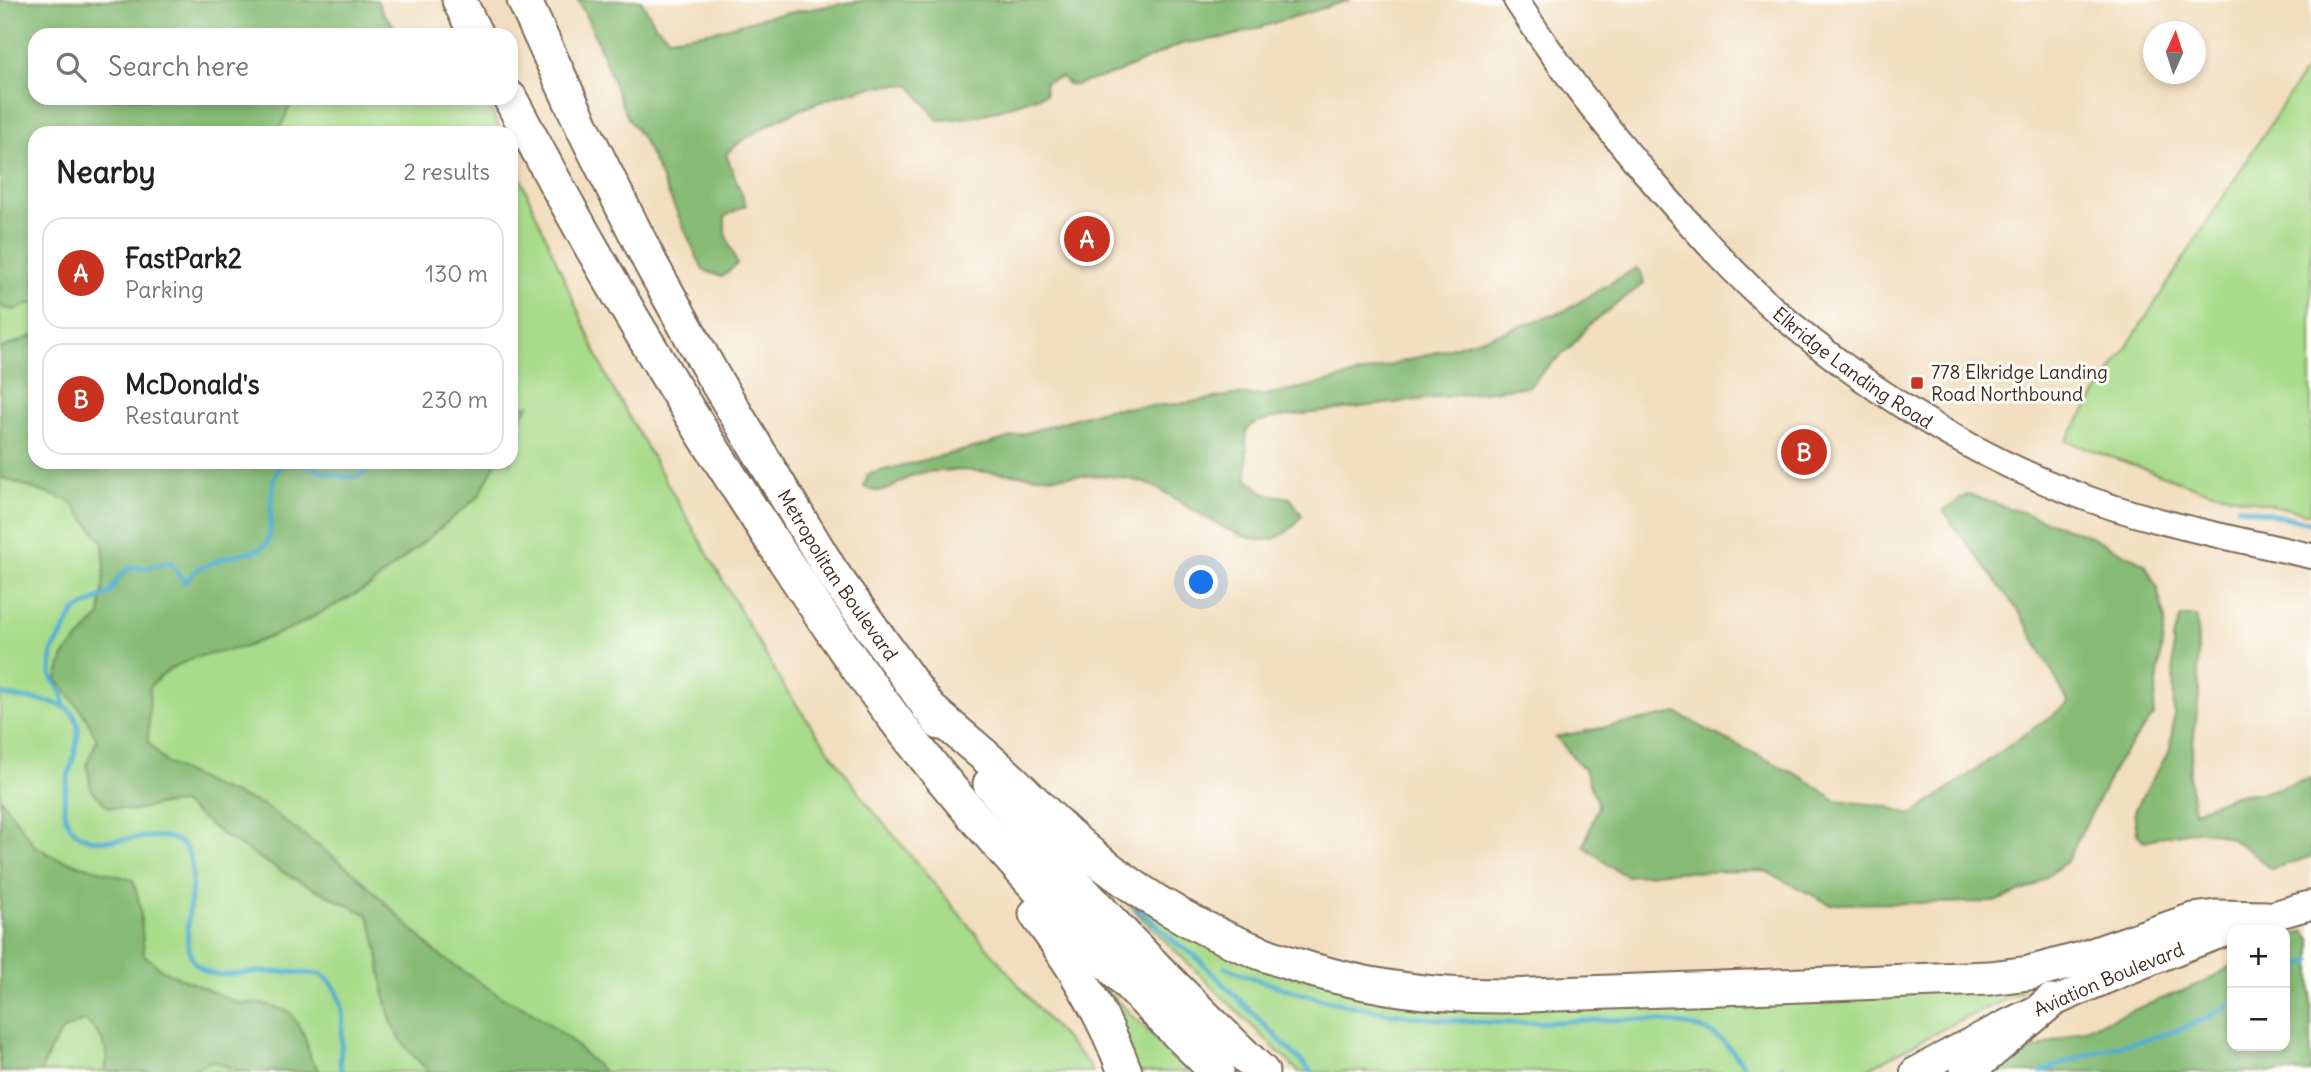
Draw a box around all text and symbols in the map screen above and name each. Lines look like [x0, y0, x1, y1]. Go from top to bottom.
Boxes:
north arrow [2143, 21, 2206, 84]
search box [28, 28, 518, 105]
icon: search [52, 48, 90, 86]
text: Search here [108, 50, 249, 83]
text: Nearby [56, 153, 156, 191]
text: 2 results [404, 157, 490, 186]
pin: A [1064, 213, 1110, 265]
text: FastPark2 [125, 242, 242, 275]
text: A [74, 259, 88, 288]
text: 130 m [425, 259, 488, 288]
text: Parking [125, 275, 204, 304]
street label: Elkridge Landing Road [1768, 302, 1937, 434]
place label: 778 Elkridge Landing Road Northbound [1931, 360, 2108, 406]
text: McDonald's [125, 368, 260, 401]
marker: 778 Elkridge Landing Road Northbound [1909, 375, 1925, 391]
text: B [73, 385, 89, 414]
text: 230 m [422, 385, 488, 414]
text: Restaurant [125, 401, 239, 430]
pin: B [1781, 426, 1827, 478]
street label: Metropolitan Boulevard [772, 485, 903, 665]
your location [1184, 565, 1218, 599]
map controls [2227, 925, 2290, 1051]
button: + [2227, 925, 2290, 988]
street label: Aviation Boulevard [2030, 937, 2187, 1022]
button: − [2227, 988, 2290, 1051]

